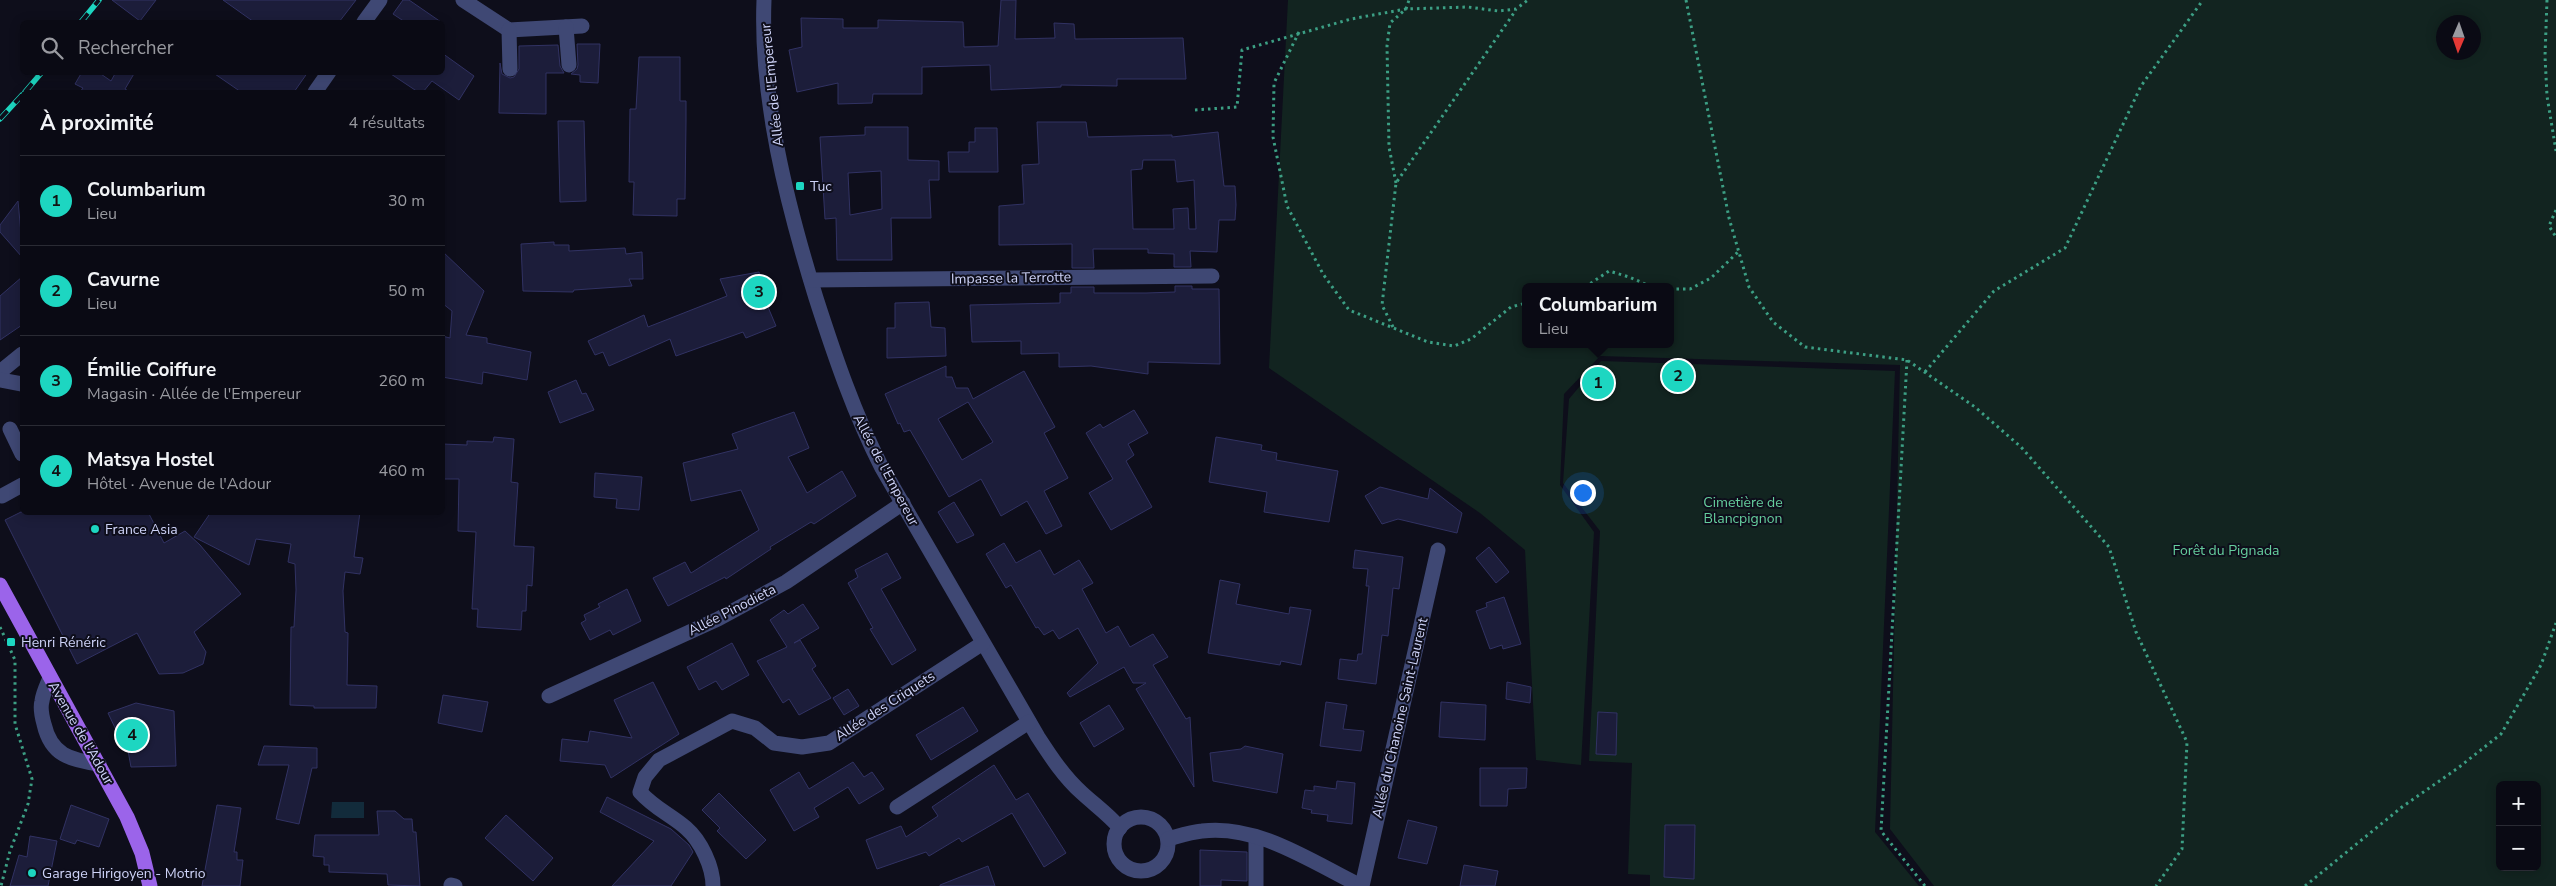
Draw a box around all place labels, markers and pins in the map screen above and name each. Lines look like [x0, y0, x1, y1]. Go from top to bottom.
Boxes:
place label: Tuc [810, 177, 832, 196]
marker: Tuc [794, 180, 806, 192]
pin: 3 [743, 273, 775, 311]
pin: 2 [1662, 357, 1694, 395]
pin: 1 [1582, 364, 1614, 402]
place label: France Asia [105, 520, 178, 539]
marker: France Asia [89, 523, 101, 535]
place label: Henri Rénéric [21, 633, 106, 652]
marker: Henri Rénéric [5, 636, 17, 648]
pin: 4 [116, 716, 148, 754]
place label: Garage Hirigoyen - Motrio [42, 864, 206, 883]
marker: Garage Hirigoyen - Motrio [26, 867, 38, 879]

